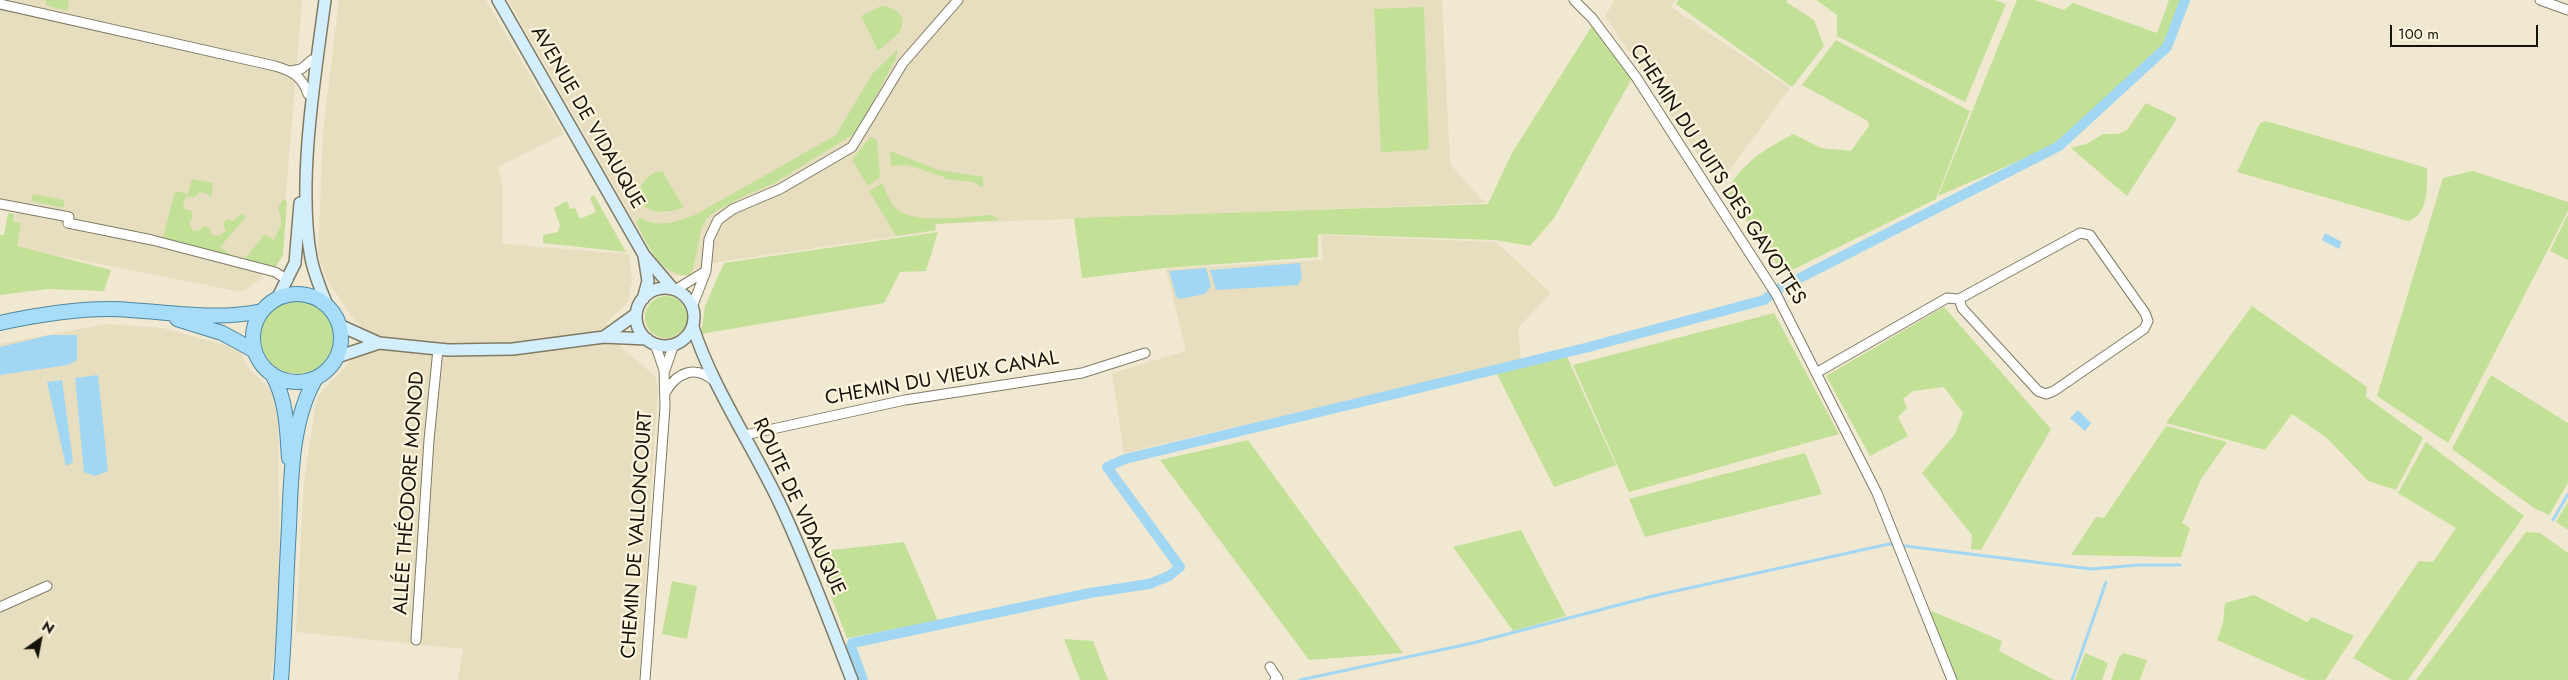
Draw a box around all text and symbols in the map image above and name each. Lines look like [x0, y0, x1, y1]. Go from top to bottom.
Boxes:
scale bar [2393, 15, 2540, 47]
street label: AVENUE DE VIDAUQUE [525, 22, 649, 214]
text: 100 m [2398, 23, 2439, 45]
street label: CHEMIN DU PUITS DES GAVOTTES [1624, 40, 1810, 310]
street label: CHEMIN DU VIEUX CANAL [823, 347, 1061, 411]
street label: ALLÉE THÉODORE MONOD [390, 370, 430, 616]
street label: CHEMIN DE VALLONCOURT [617, 411, 659, 659]
street label: ROUTE DE VIDAUQUE [746, 415, 850, 599]
north arrow [15, 615, 65, 665]
text: N [38, 616, 58, 639]

